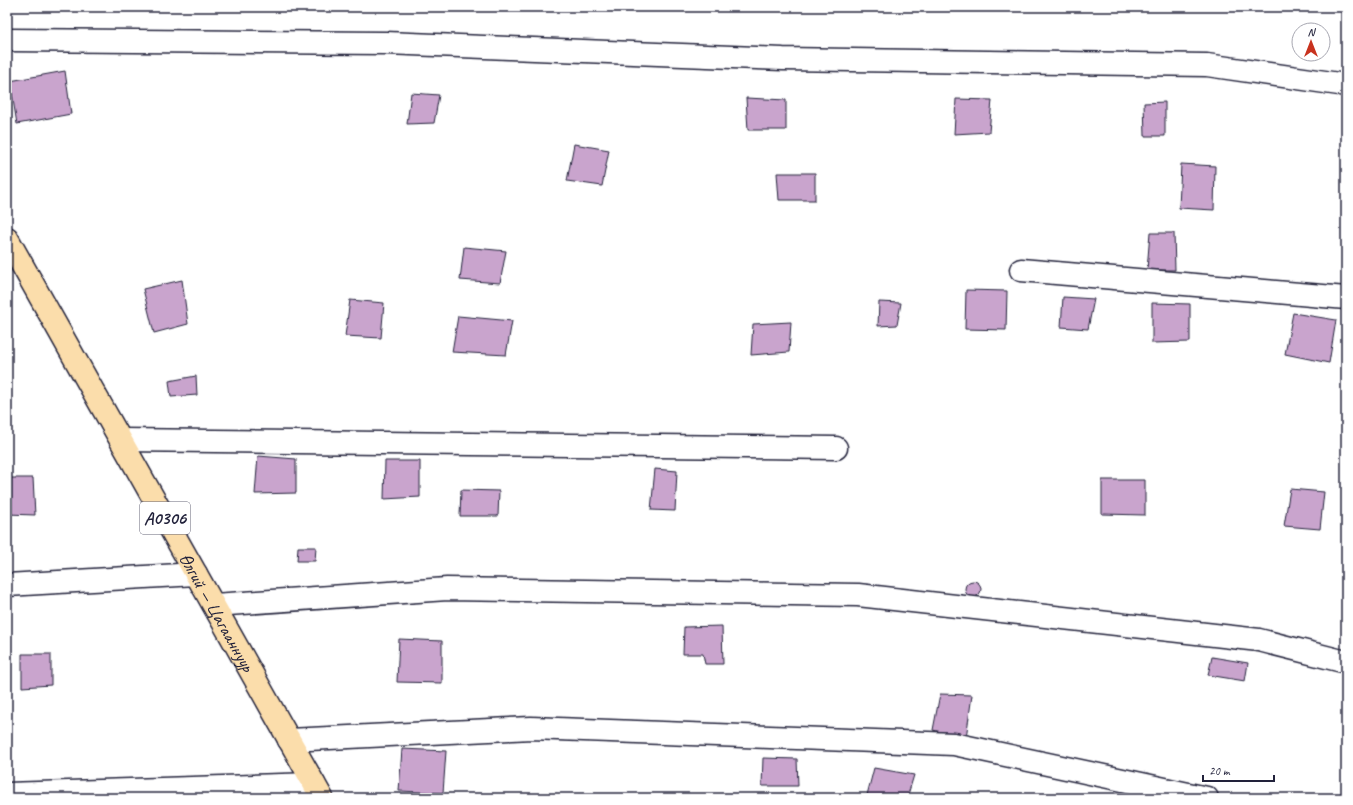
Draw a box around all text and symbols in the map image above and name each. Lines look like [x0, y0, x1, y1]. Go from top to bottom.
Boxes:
north arrow [1291, 22, 1331, 62]
text: N [1308, 25, 1317, 39]
road number: A0306 [140, 502, 190, 534]
street label: Өлгий — Цагааннуур [173, 549, 260, 677]
scale bar [1203, 757, 1274, 783]
text: 20 m [1209, 763, 1231, 779]

